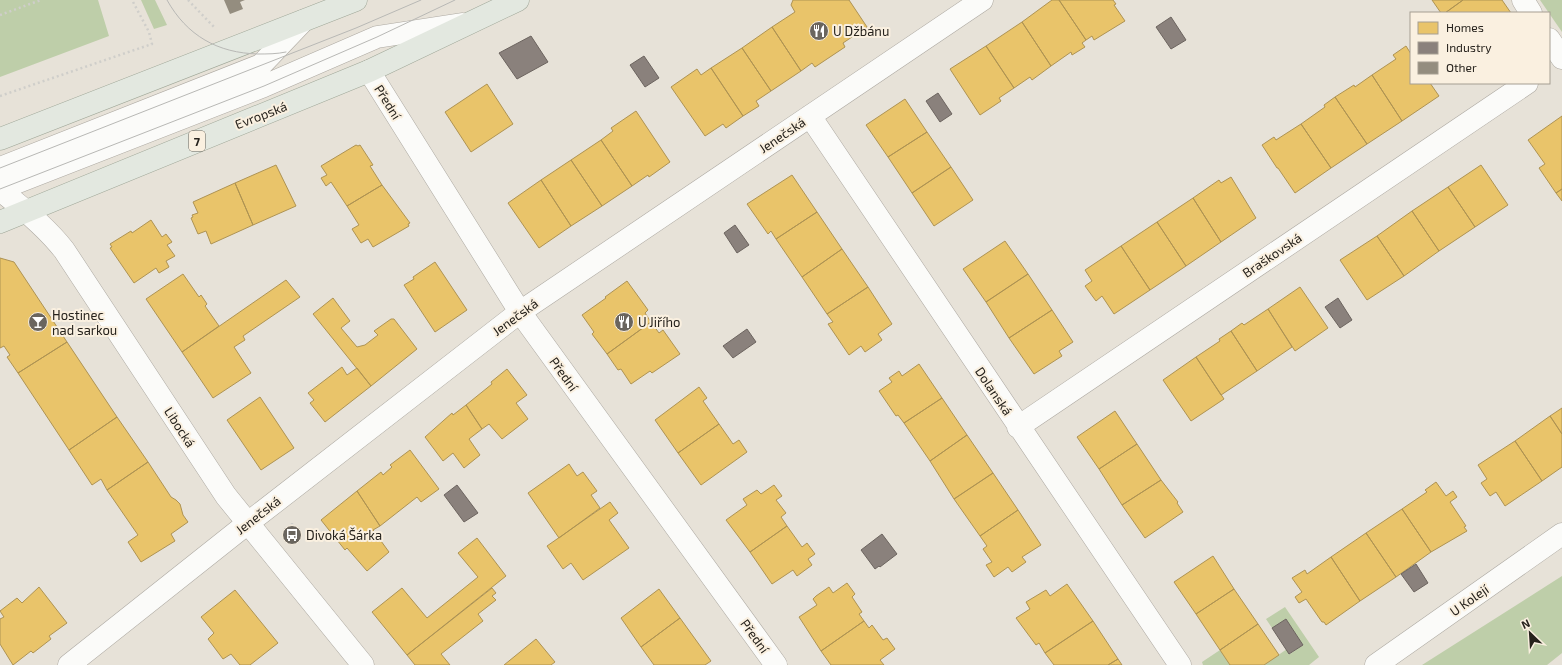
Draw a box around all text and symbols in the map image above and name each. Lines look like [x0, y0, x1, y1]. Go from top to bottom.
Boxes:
legend [1410, 12, 1550, 84]
restaurant icon: U Džbánu [808, 20, 830, 42]
text: Homes [1446, 20, 1484, 34]
place label: U Džbánu [833, 23, 889, 39]
text: Industry [1446, 40, 1492, 54]
text: Other [1446, 60, 1477, 74]
street label: Přední [371, 82, 405, 123]
street label: Evropská [233, 98, 289, 132]
street label: Jenečská [756, 114, 808, 156]
road number: 7 [189, 131, 205, 151]
street label: Braškovská [1239, 229, 1305, 281]
street label: Jenečská [489, 295, 541, 339]
place label: Hostinec nad sarkou [52, 307, 117, 338]
bar icon: Hostinec nad sarkou [27, 311, 49, 333]
restaurant icon: U Jiřího [613, 311, 635, 333]
place label: U Jiřího [638, 314, 680, 330]
street label: Přední [546, 354, 582, 395]
street label: Dolanská [972, 364, 1016, 418]
street label: Libocká [161, 404, 199, 450]
street label: Jenečská [232, 492, 284, 538]
bus stop icon: Divoká Šárka [281, 524, 303, 546]
place label: Divoká Šárka [306, 527, 382, 543]
street label: U Kolejí [1446, 580, 1492, 619]
north arrow [1510, 613, 1550, 653]
street label: Přední [737, 616, 773, 657]
text: N [1519, 616, 1532, 631]

